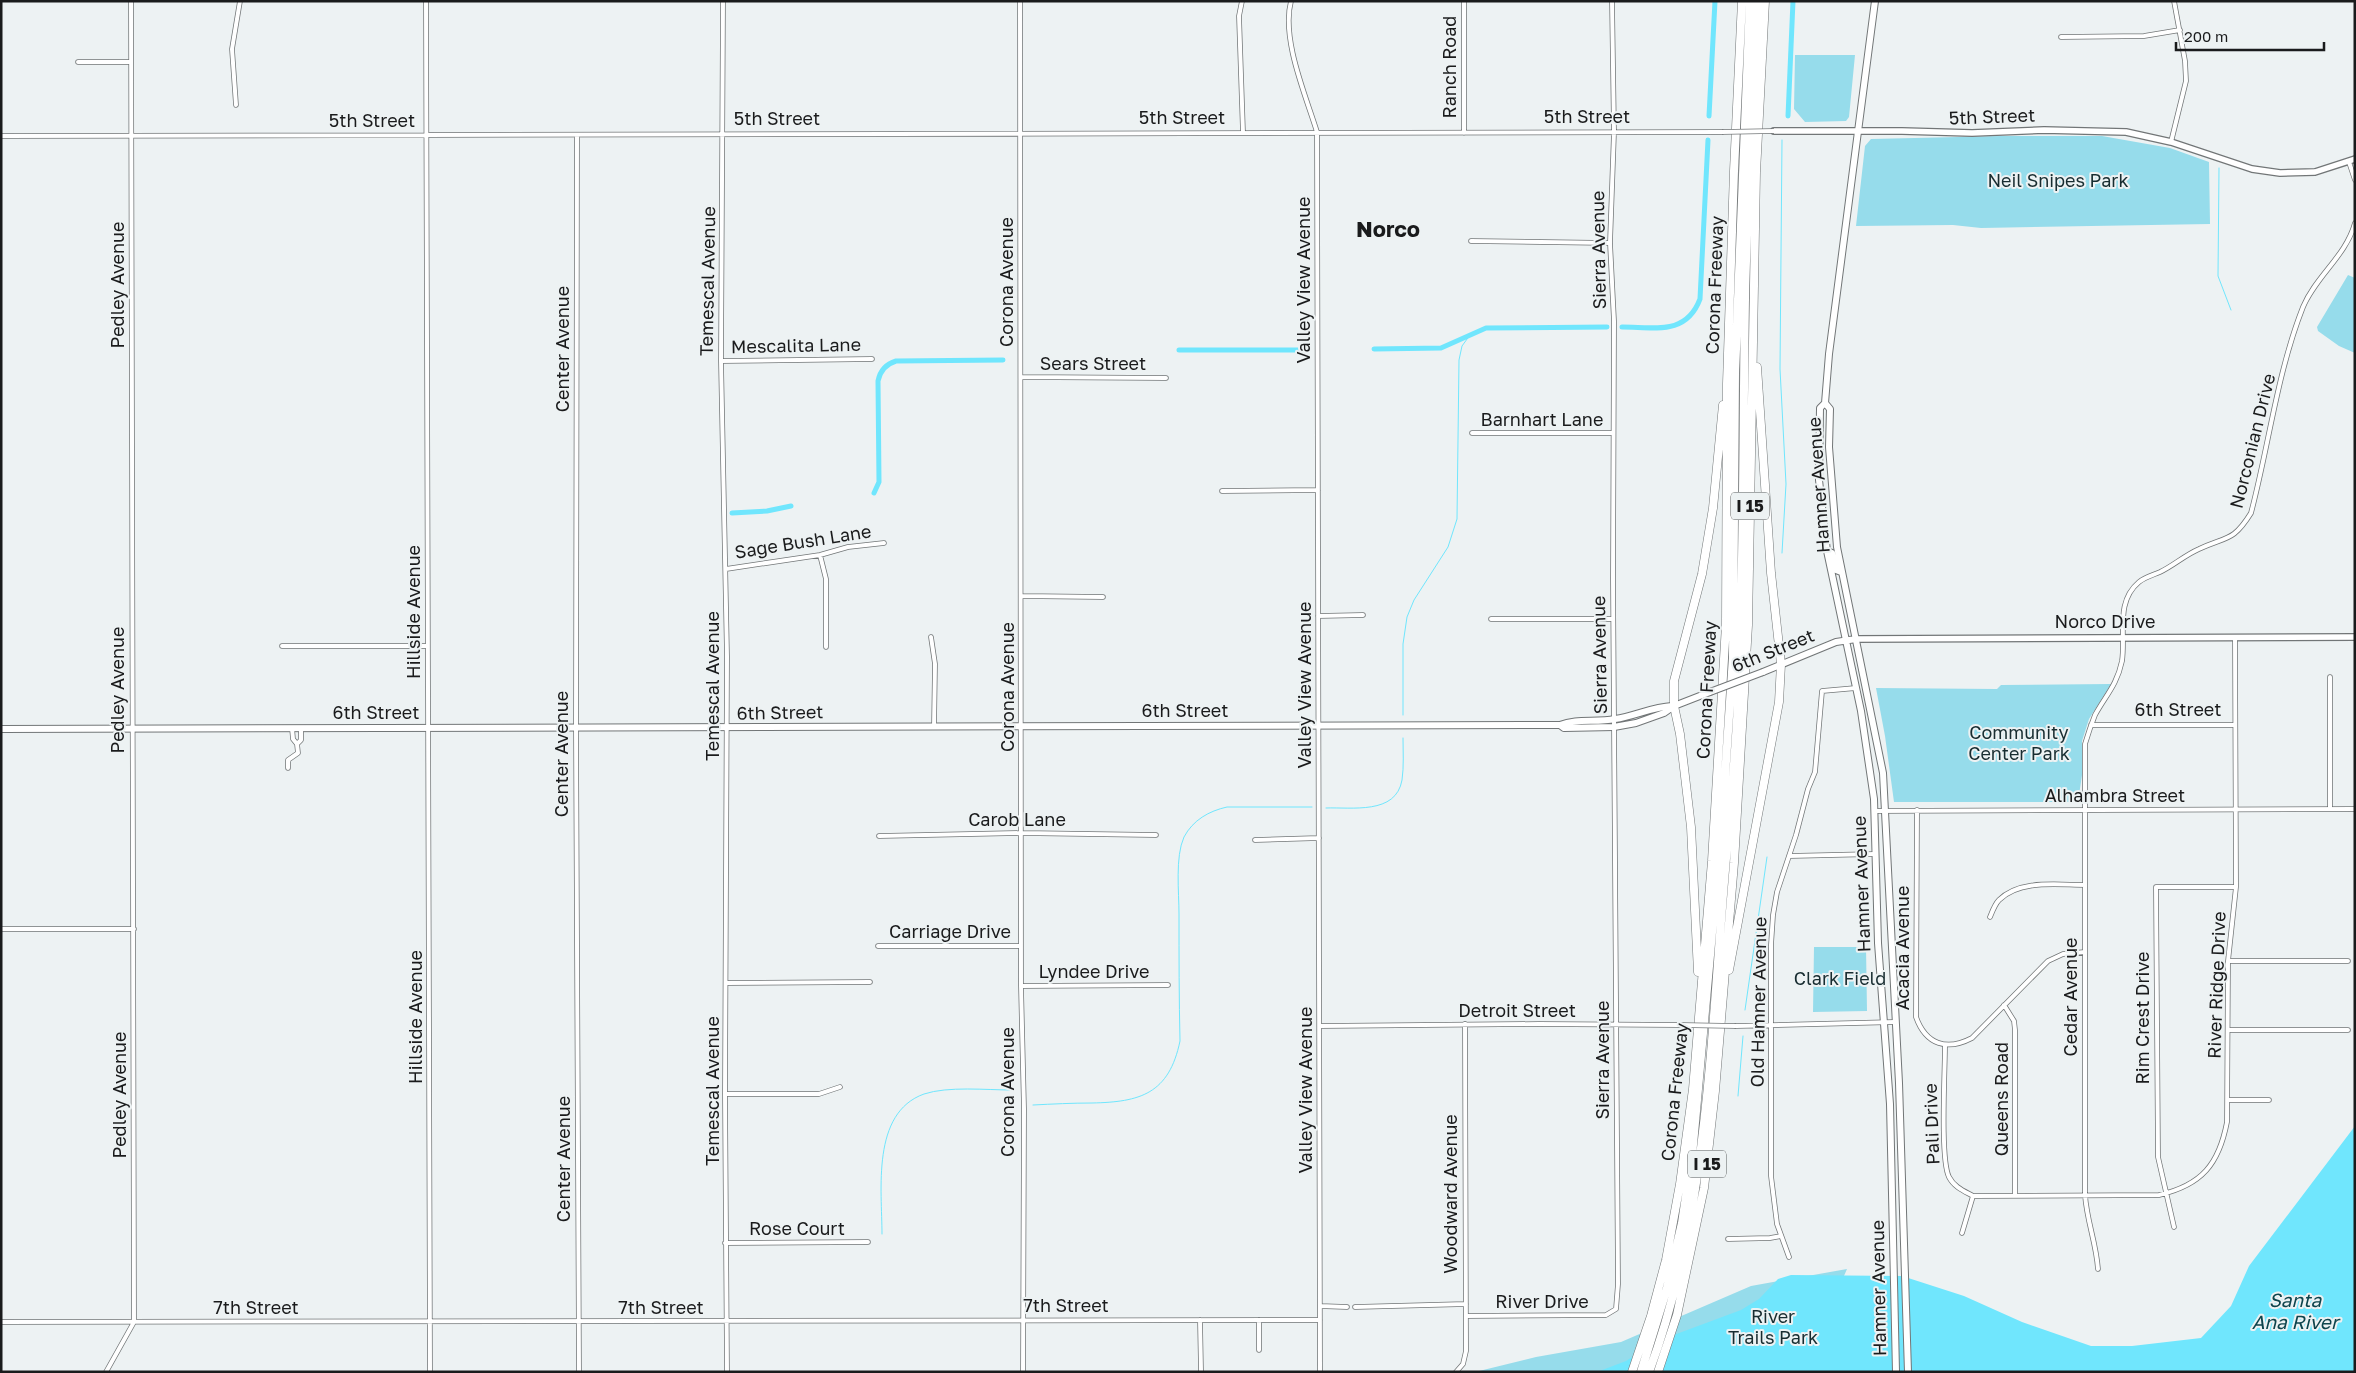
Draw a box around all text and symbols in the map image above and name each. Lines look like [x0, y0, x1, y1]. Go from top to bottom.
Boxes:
street label: Ranch Road [1438, 16, 1460, 118]
scale bar [2176, 20, 2324, 52]
text: 200 m [2184, 27, 2228, 45]
street label: 5th Street [1948, 103, 2036, 129]
street label: 5th Street [1544, 105, 1630, 127]
street label: 5th Street [1139, 106, 1225, 128]
street label: 5th Street [734, 107, 820, 129]
street label: 5th Street [329, 109, 415, 131]
park label: Neil Snipes Park [1987, 169, 2129, 191]
street label: Sierra Avenue [1586, 190, 1610, 310]
street label: Valley View Avenue [1292, 197, 1314, 363]
street label: Temescal Avenue [695, 206, 719, 356]
district label: Norco [1356, 215, 1420, 242]
street label: Corona Freeway [1701, 215, 1727, 355]
street label: Corona Avenue [995, 217, 1017, 347]
street label: Pedley Avenue [106, 222, 128, 348]
street label: Center Avenue [551, 286, 573, 412]
street label: Mescalita Lane [731, 333, 861, 357]
street label: Sears Street [1040, 352, 1146, 374]
street label: Norconian Drive [2225, 371, 2279, 510]
street label: Barnhart Lane [1481, 408, 1603, 430]
street label: Hamner Avenue [1802, 416, 1834, 554]
road number: I 15 [1731, 492, 1769, 520]
street label: Sage Bush Lane [733, 519, 873, 563]
street label: Hillside Avenue [402, 545, 424, 679]
street label: Sierra Avenue [1587, 595, 1611, 715]
street label: Valley View Avenue [1293, 602, 1315, 768]
street label: Norco Drive [2054, 610, 2156, 632]
street label: Temescal Avenue [701, 611, 723, 761]
street label: Corona Freeway [1691, 620, 1721, 760]
street label: Corona Avenue [996, 622, 1018, 752]
street label: 6th Street [1728, 624, 1817, 677]
street label: Pedley Avenue [106, 627, 128, 753]
street label: Center Avenue [550, 691, 572, 817]
street label: 6th Street [2135, 698, 2221, 720]
street label: 6th Street [1142, 699, 1228, 721]
street label: 6th Street [736, 700, 824, 724]
street label: 6th Street [333, 701, 419, 723]
park label: Community Center Park [1968, 721, 2070, 764]
street label: Alhambra Street [2045, 784, 2185, 806]
street label: Carob Lane [968, 808, 1066, 830]
street label: Hamner Avenue [1848, 816, 1874, 953]
street label: Acacia Avenue [1891, 886, 1913, 1010]
street label: River Ridge Drive [2202, 911, 2230, 1059]
street label: Old Hamner Avenue [1746, 916, 1770, 1088]
street label: Carriage Drive [889, 920, 1011, 942]
street label: Cedar Avenue [2059, 938, 2081, 1056]
street label: Hillside Avenue [404, 950, 426, 1084]
street label: Rim Crest Drive [2131, 952, 2153, 1084]
street label: Lyndee Drive [1038, 960, 1150, 982]
park label: Clark Field [1794, 967, 1886, 989]
street label: Detroit Street [1458, 999, 1576, 1021]
street label: Sierra Avenue [1591, 1001, 1613, 1119]
street label: Valley View Avenue [1294, 1007, 1316, 1173]
street label: Temescal Avenue [701, 1016, 723, 1166]
street label: Corona Freeway [1656, 1022, 1692, 1162]
street label: Corona Avenue [996, 1027, 1018, 1157]
street label: Pedley Avenue [108, 1032, 130, 1158]
street label: Queens Road [1990, 1042, 2012, 1156]
street label: Pali Drive [1919, 1083, 1943, 1165]
street label: Center Avenue [552, 1096, 574, 1222]
street label: Woodward Avenue [1439, 1114, 1461, 1274]
road number: I 15 [1688, 1150, 1726, 1178]
street label: Rose Court [749, 1217, 845, 1239]
street label: Hamner Avenue [1866, 1220, 1890, 1356]
water label: Santa Ana River [2252, 1288, 2341, 1333]
street label: River Drive [1495, 1290, 1589, 1312]
street label: 7th Street [1023, 1294, 1109, 1316]
street label: 7th Street [213, 1296, 299, 1318]
street label: 7th Street [618, 1296, 704, 1318]
park label: River Trails Park [1728, 1305, 1818, 1348]

